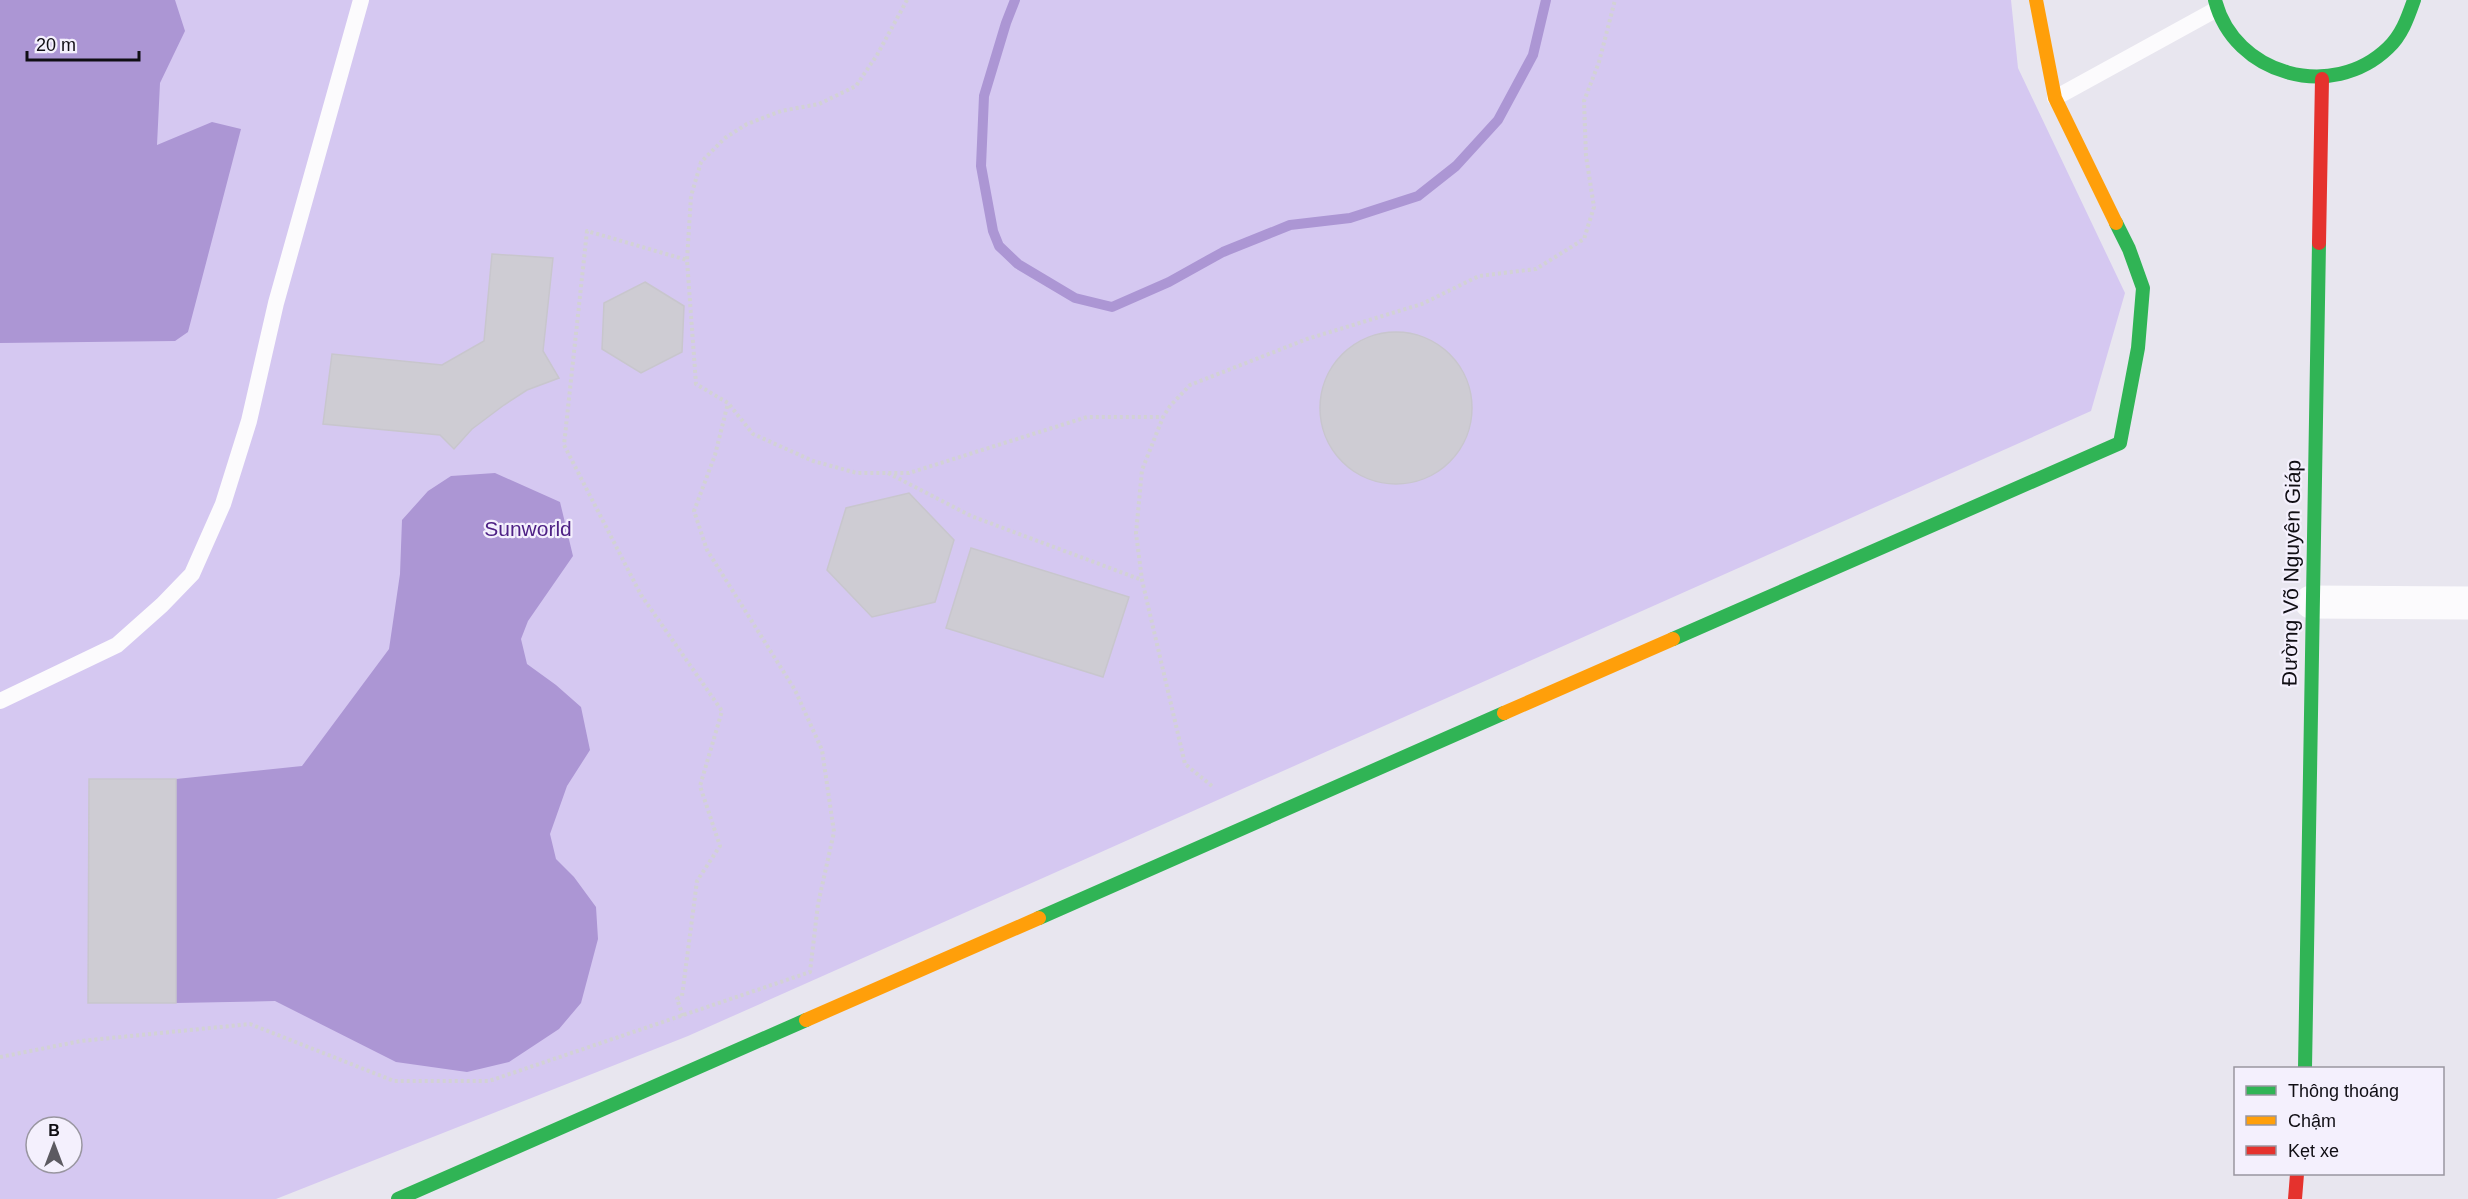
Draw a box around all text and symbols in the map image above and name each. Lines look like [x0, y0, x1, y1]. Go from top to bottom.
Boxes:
scale bar [27, 24, 140, 62]
text: 20 m [36, 35, 76, 55]
street label: Đường Võ Nguyên Giáp [2278, 460, 2304, 686]
park label: Sunworld [484, 517, 572, 540]
legend [2234, 1067, 2444, 1175]
text: Thông thoáng [2288, 1081, 2399, 1101]
text: Chậm [2288, 1111, 2336, 1131]
north arrow [24, 1115, 84, 1175]
text: B [48, 1122, 60, 1139]
text: Kẹt xe [2288, 1141, 2339, 1161]

